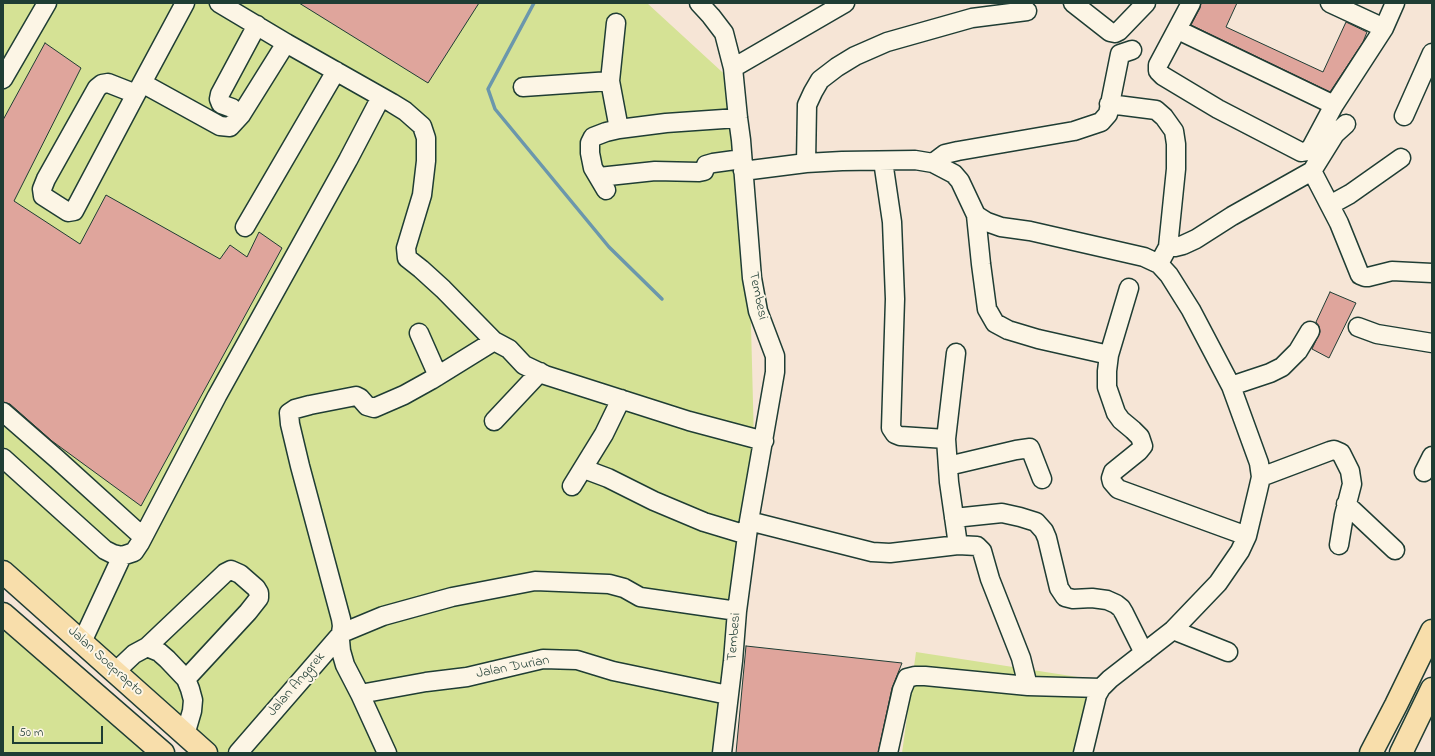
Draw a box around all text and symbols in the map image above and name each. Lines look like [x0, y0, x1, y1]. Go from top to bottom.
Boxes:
street label: Tembesi [744, 271, 770, 321]
street label: Tembesi [725, 612, 745, 662]
street label: Jalan Soeprapto [64, 624, 146, 700]
street label: Jalan Anggrek [265, 649, 329, 721]
street label: Jalan Durian [475, 653, 551, 683]
scale bar [14, 718, 105, 744]
text: 50 m [19, 724, 43, 742]

